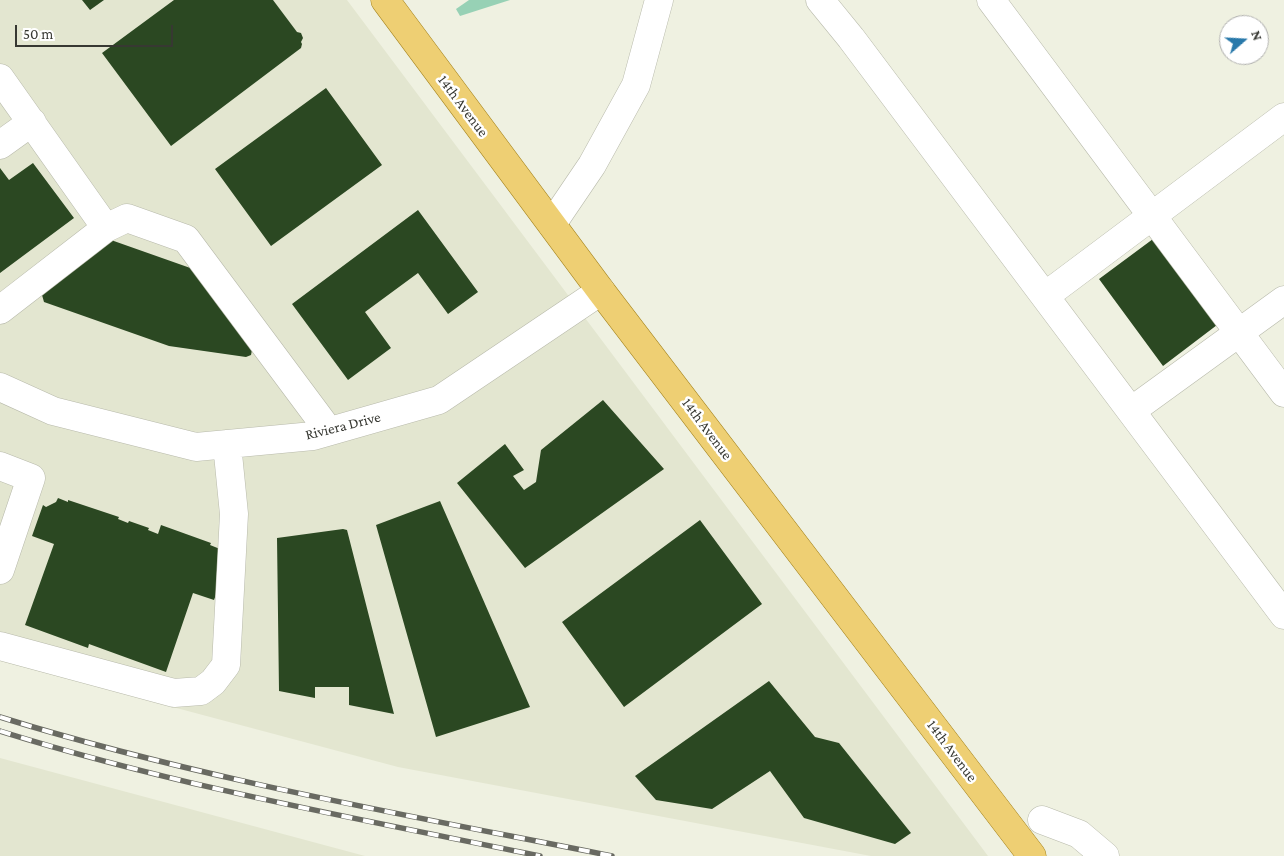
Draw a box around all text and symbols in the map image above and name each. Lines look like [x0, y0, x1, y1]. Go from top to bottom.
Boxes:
scale bar [18, 15, 175, 47]
north arrow [1219, 15, 1269, 65]
text: 50 m [23, 26, 53, 42]
text: N [1248, 28, 1266, 43]
street label: 14th Avenue [434, 72, 492, 140]
street label: 14th Avenue [678, 395, 736, 463]
street label: Riviera Drive [303, 408, 383, 444]
street label: 14th Avenue [923, 717, 981, 785]

